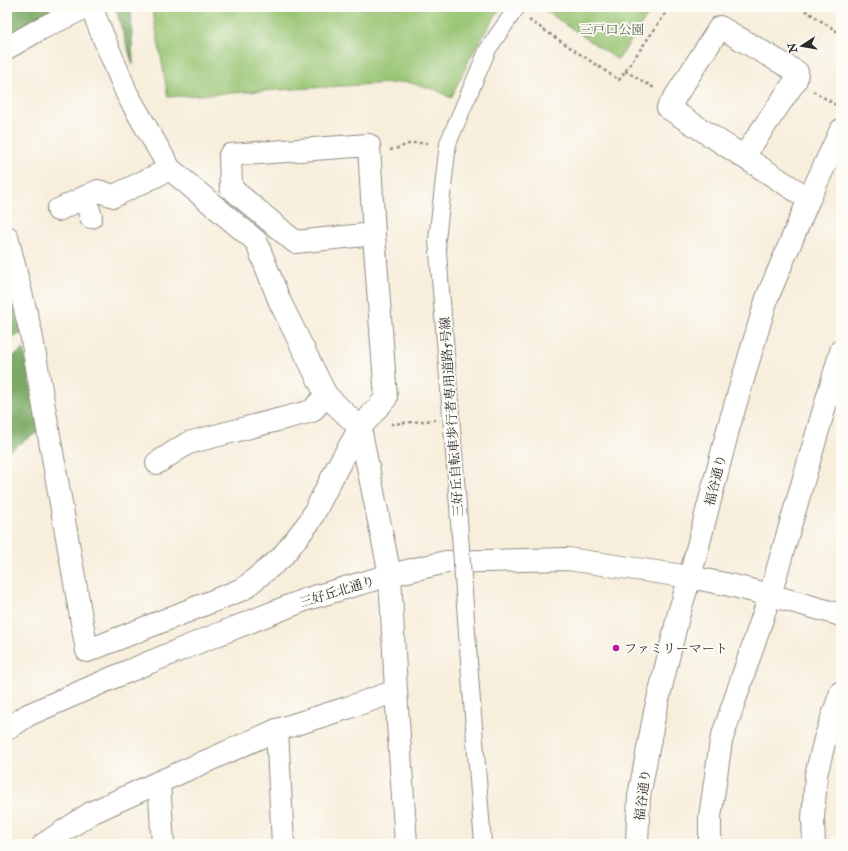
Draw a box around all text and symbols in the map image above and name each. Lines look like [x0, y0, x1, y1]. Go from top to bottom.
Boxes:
park label: 三戸口公園 [579, 22, 645, 38]
north arrow [782, 26, 822, 66]
text: N [785, 41, 800, 55]
street label: 三好丘自転車歩行者専用道路5号線 [437, 316, 467, 518]
street label: 福谷通り [702, 453, 730, 507]
street label: 三好丘北通り [298, 573, 377, 611]
place label: ファミリーマート [624, 641, 728, 657]
marker: ファミリーマート [611, 643, 621, 653]
street label: 福谷通り [632, 768, 654, 822]

